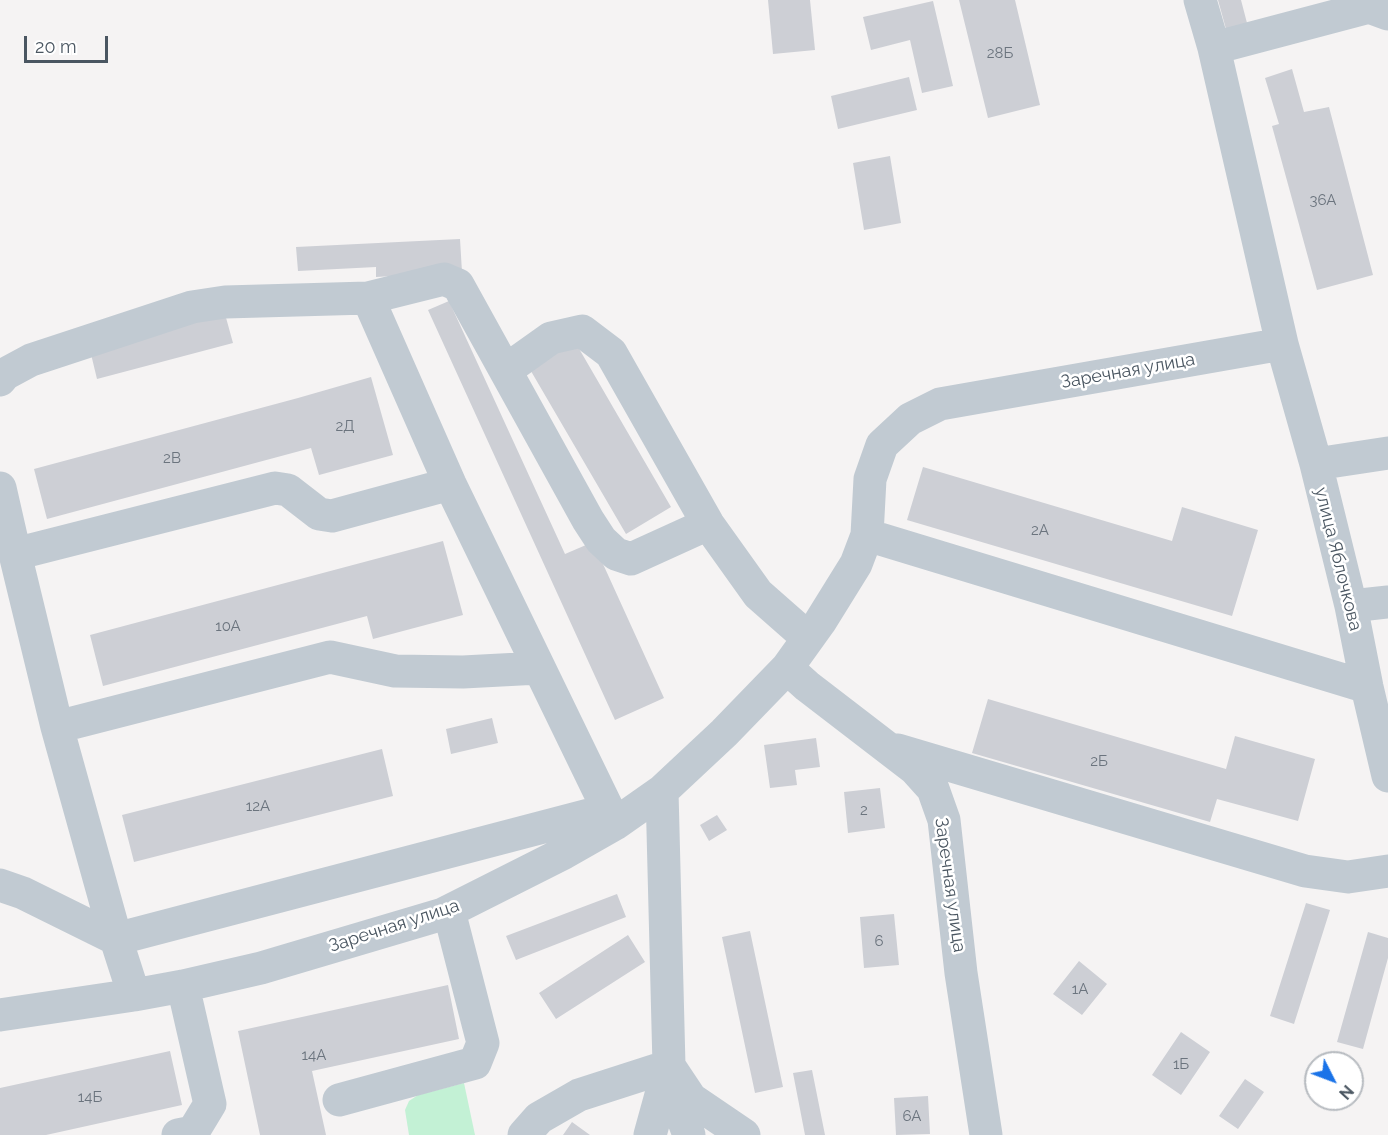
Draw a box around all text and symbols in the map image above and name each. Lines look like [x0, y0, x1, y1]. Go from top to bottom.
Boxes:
scale bar [27, 24, 111, 62]
text: 20 m [35, 36, 77, 57]
house number: 28Б [987, 44, 1013, 62]
house number: 36А [1310, 191, 1336, 209]
street label: Заречная улица [1059, 349, 1197, 393]
house number: 2Д [335, 417, 355, 435]
house number: 2В [163, 449, 181, 467]
street label: улица Яблочкова [1310, 485, 1366, 633]
house number: 2А [1031, 521, 1049, 539]
house number: 10А [215, 617, 241, 635]
house number: 2Б [1090, 752, 1108, 770]
house number: 12А [246, 797, 270, 815]
house number: 2 [860, 801, 868, 819]
street label: Заречная улица [930, 816, 970, 954]
street label: Заречная улица [326, 895, 462, 957]
house number: 6 [874, 932, 884, 950]
house number: 1А [1072, 980, 1088, 998]
house number: 14А [302, 1046, 326, 1064]
north arrow [1304, 1051, 1364, 1111]
house number: 1Б [1173, 1055, 1189, 1073]
text: N [1335, 1081, 1357, 1103]
house number: 14Б [78, 1088, 102, 1106]
house number: 6А [903, 1107, 921, 1125]

